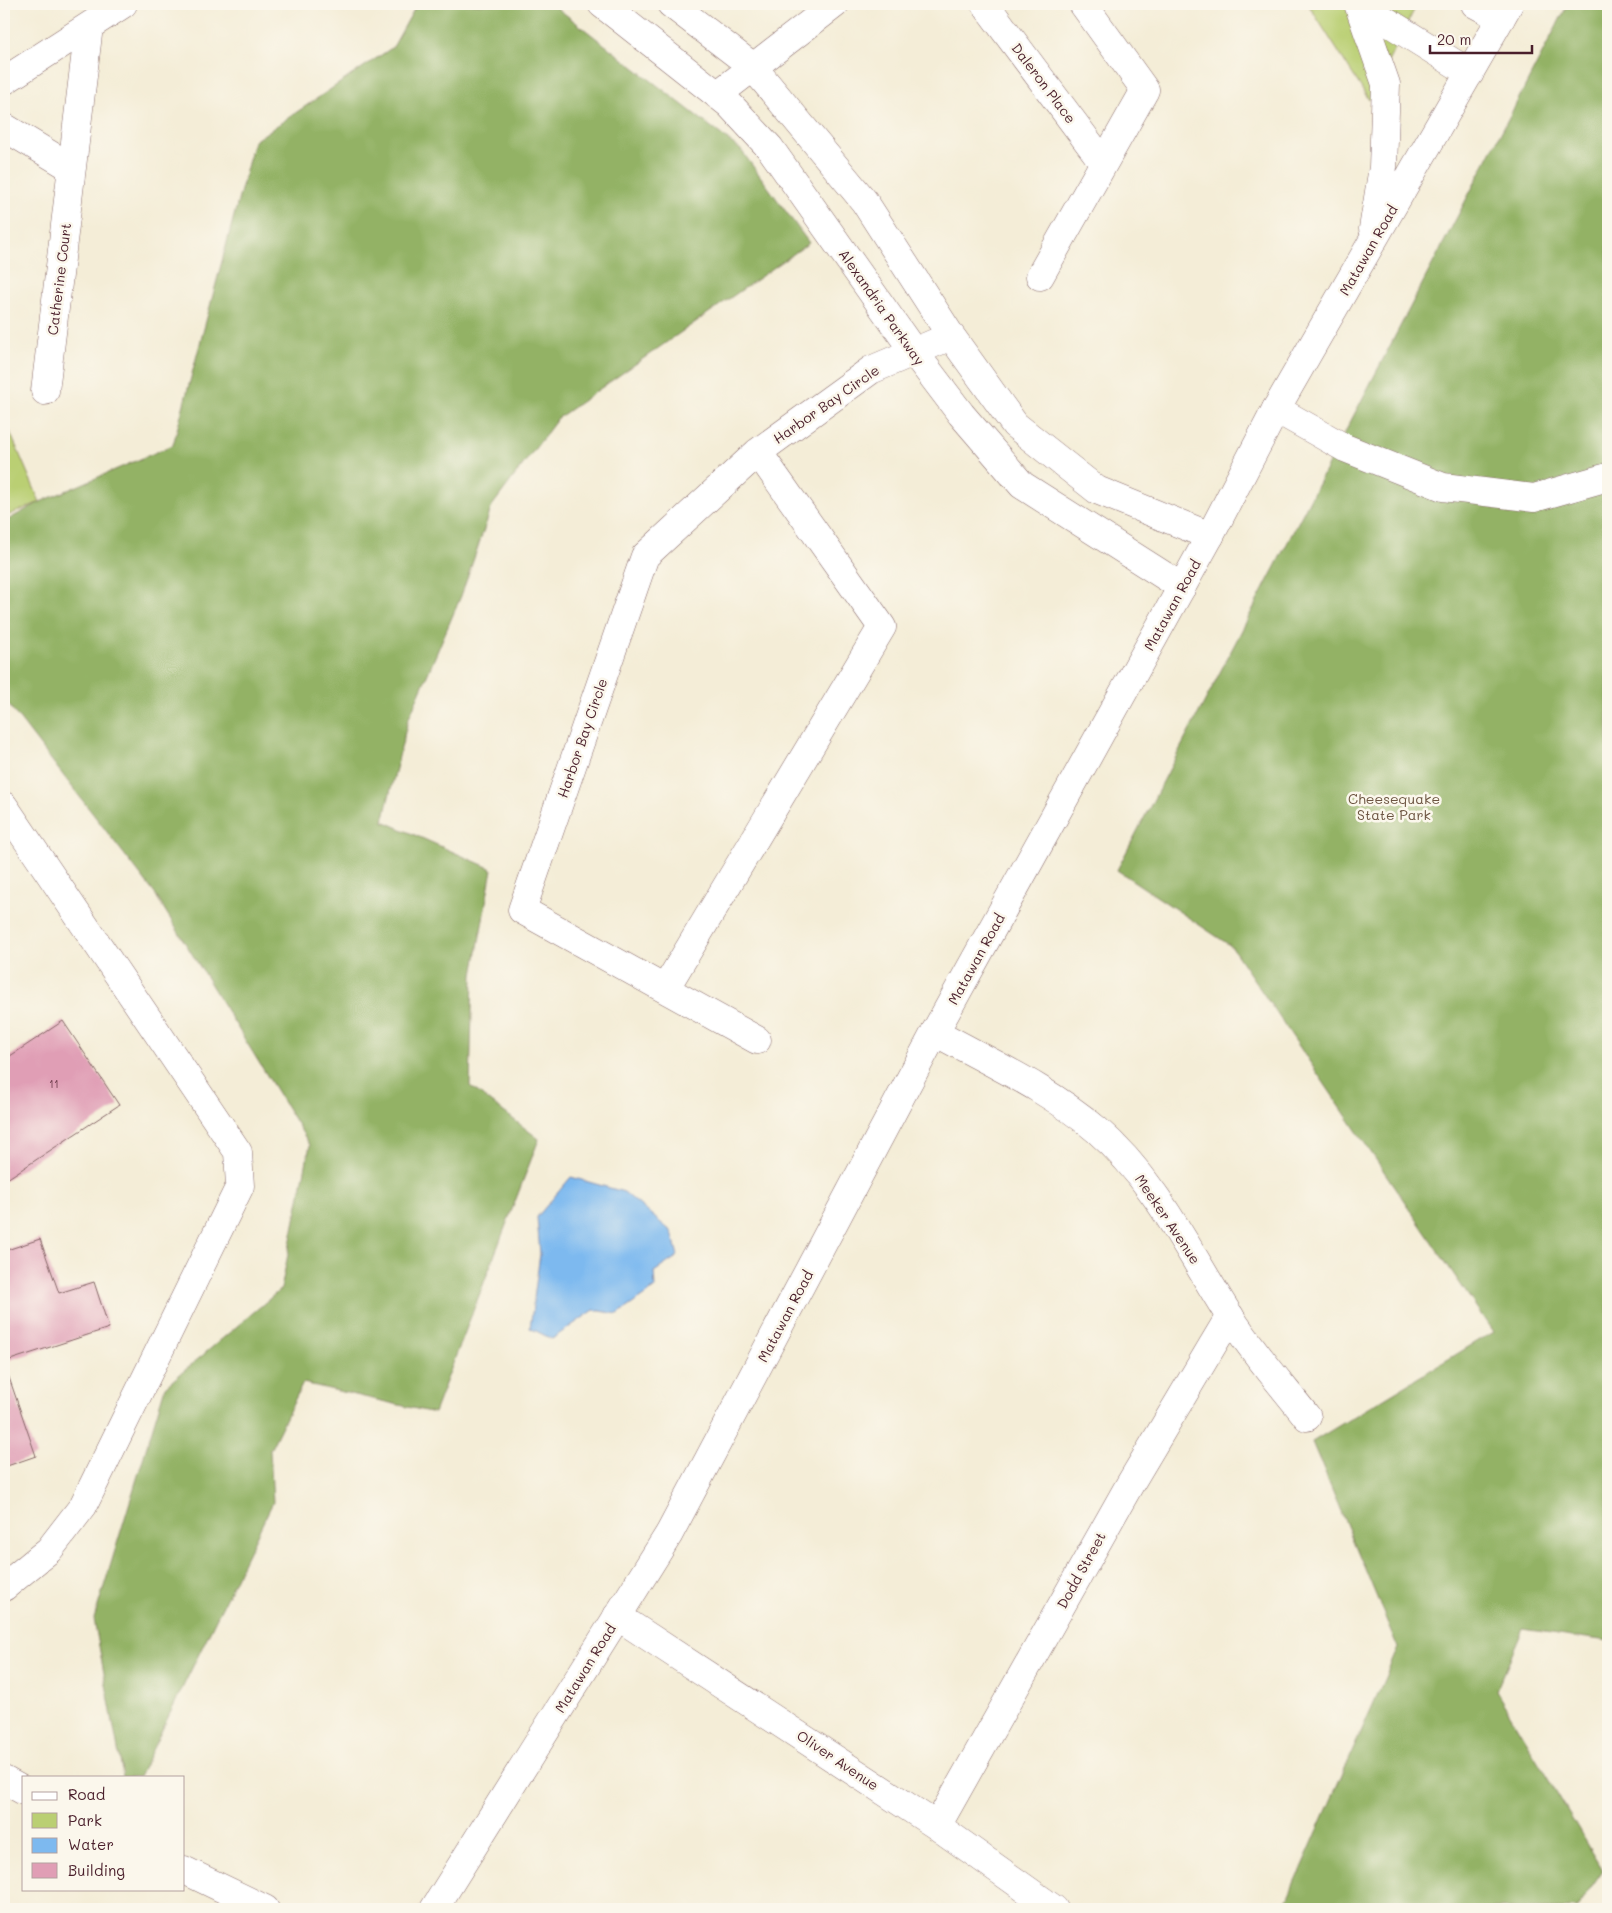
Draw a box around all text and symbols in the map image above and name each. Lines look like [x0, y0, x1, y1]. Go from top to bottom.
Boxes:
scale bar [1430, 22, 1532, 54]
text: 20 m [1437, 29, 1471, 49]
street label: Daleron Place [1008, 39, 1080, 127]
street label: Matawan Road [1334, 201, 1402, 299]
street label: Catherine Court [43, 222, 75, 336]
street label: Alexandria Parkway [835, 245, 929, 369]
street label: Harbor Bay Circle [769, 360, 883, 448]
street label: Matawan Road [1139, 556, 1205, 654]
street label: Harbor Bay Circle [553, 676, 611, 800]
park label: Cheesequake State Park [1348, 789, 1440, 824]
street label: Matawan Road [943, 910, 1009, 1008]
house number: 11 [49, 1076, 59, 1091]
street label: Meeker Avenue [1131, 1170, 1205, 1268]
street label: Matawan Road [753, 1267, 817, 1365]
street label: Dodd Street [1052, 1528, 1110, 1612]
street label: Matawan Road [550, 1620, 620, 1716]
street label: Oliver Avenue [793, 1726, 883, 1794]
legend [22, 1776, 185, 1890]
text: Road [68, 1784, 105, 1804]
text: Park [68, 1810, 102, 1830]
text: Water [68, 1834, 114, 1854]
text: Building [68, 1860, 125, 1880]

